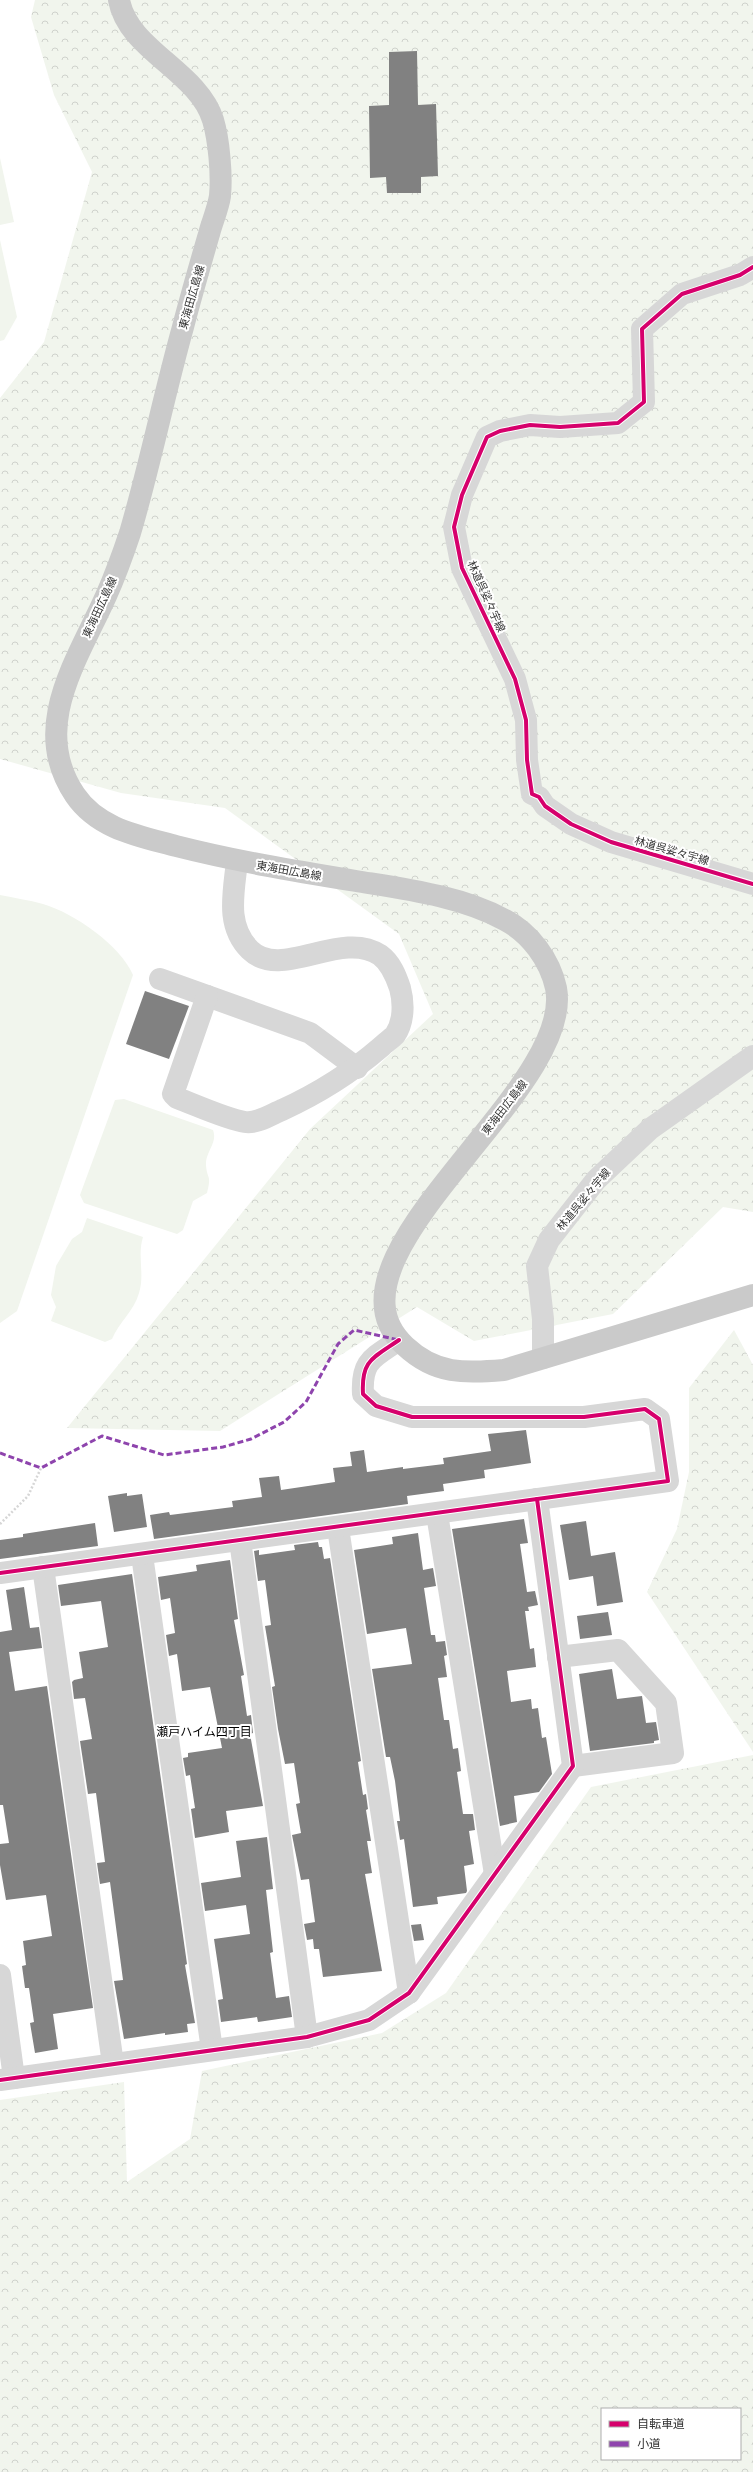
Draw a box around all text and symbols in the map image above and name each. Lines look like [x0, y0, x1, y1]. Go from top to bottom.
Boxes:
street label: 東海田広島線 [176, 263, 206, 331]
street label: 林道呉娑々宇線 [465, 558, 509, 634]
street label: 東海田広島線 [79, 574, 119, 640]
street label: 林道呉娑々宇線 [633, 833, 711, 867]
street label: 東海田広島線 [255, 858, 323, 882]
street label: 東海田広島線 [479, 1077, 529, 1137]
street label: 林道呉娑々宇線 [553, 1165, 613, 1233]
district label: 瀬戸ハイム四丁目 [156, 1724, 252, 1739]
legend [601, 2408, 741, 2460]
text: 自転車道 [637, 2416, 685, 2431]
text: 小道 [637, 2436, 661, 2451]

